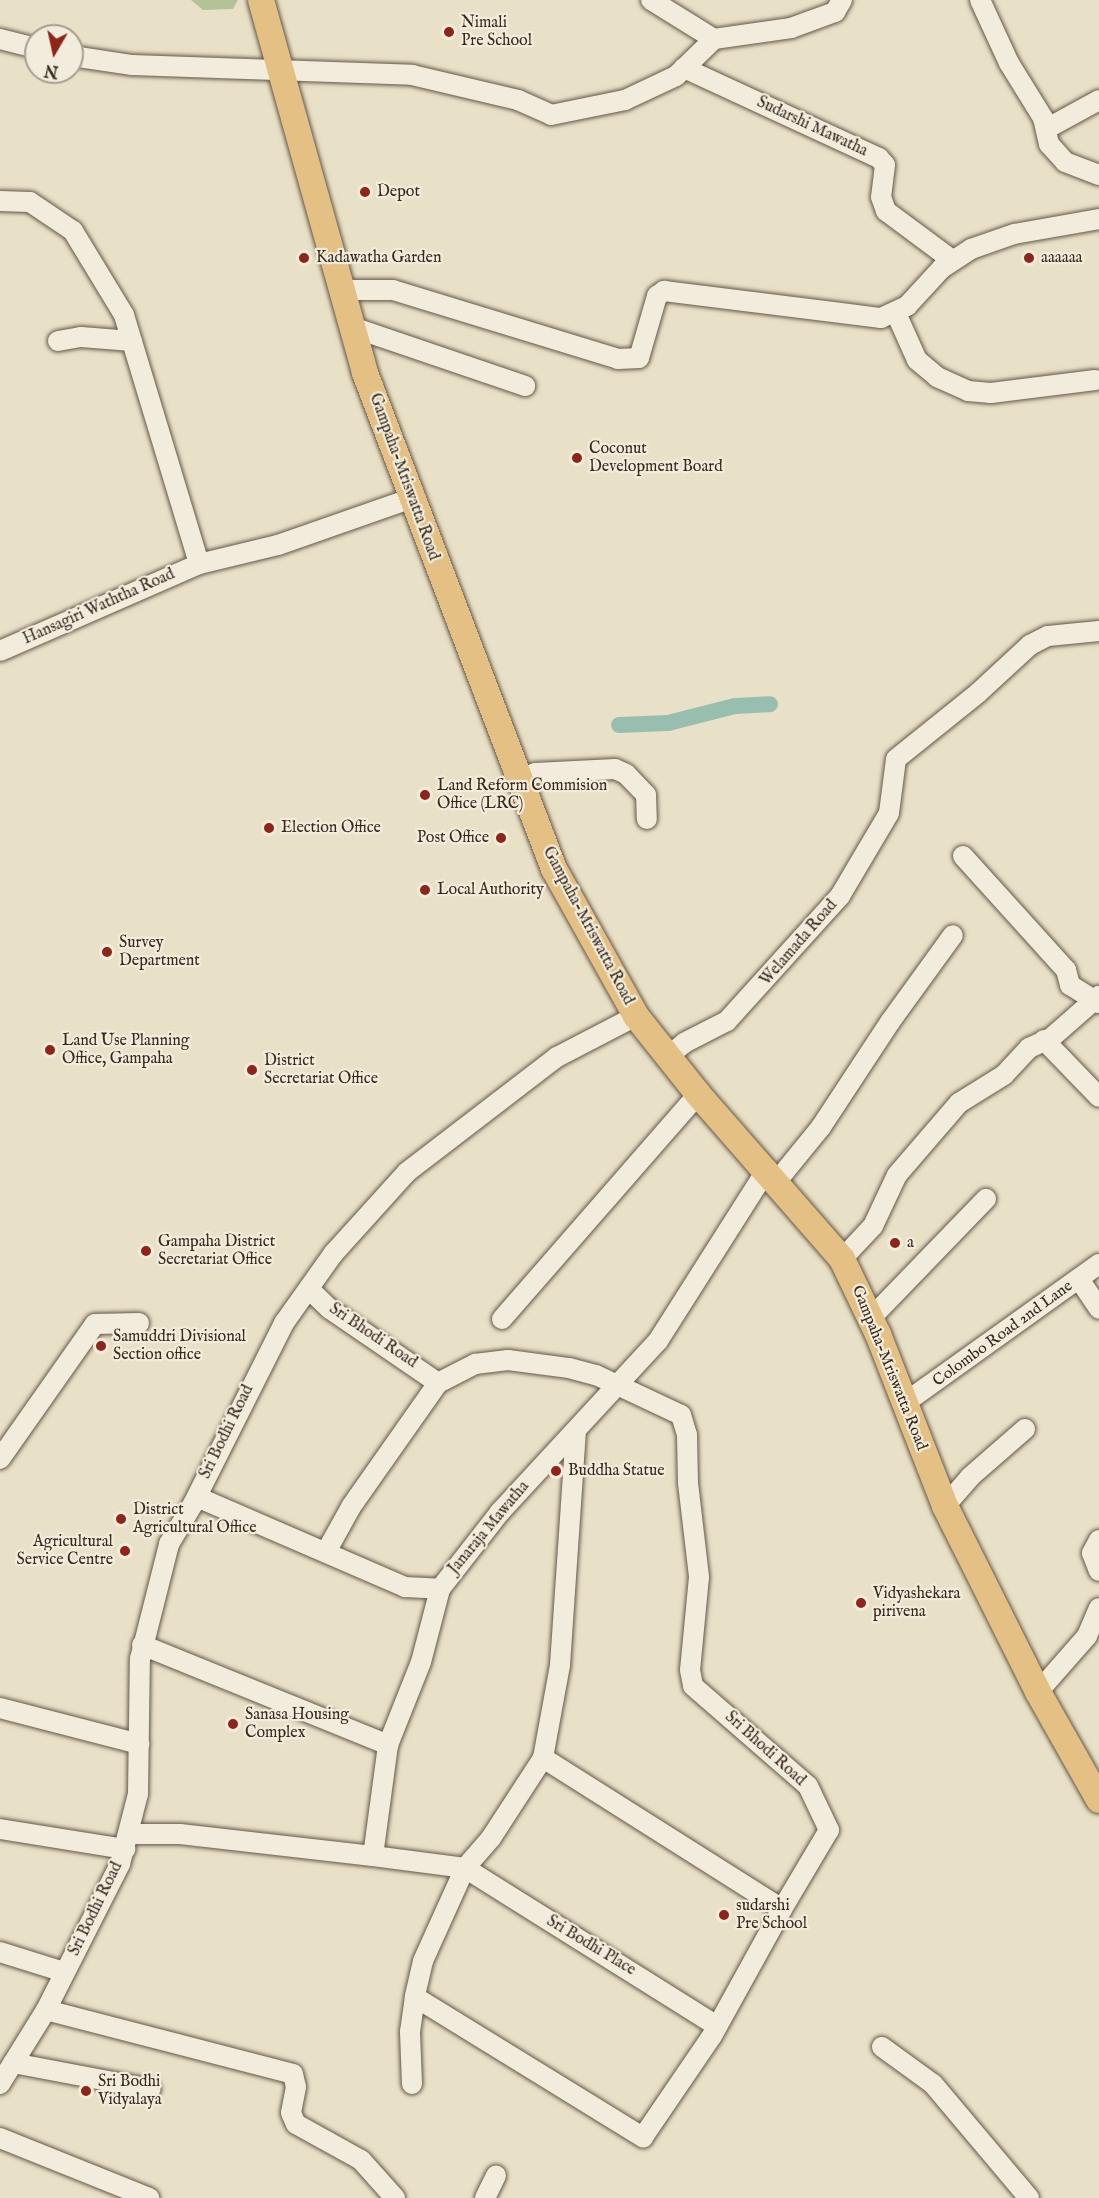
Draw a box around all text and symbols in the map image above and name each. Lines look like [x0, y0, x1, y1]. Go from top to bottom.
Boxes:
place label: Nimali Pre School [461, 13, 532, 51]
north arrow [24, 24, 84, 84]
marker: Nimali Pre School [442, 25, 456, 39]
text: N [43, 59, 60, 81]
street label: Sudarshi Mawatha [754, 93, 870, 161]
place label: Depot [377, 182, 420, 202]
marker: Depot [358, 185, 372, 199]
place label: Kadawatha Garden [316, 248, 441, 268]
place label: aaaaaa [1041, 248, 1082, 268]
marker: Kadawatha Garden [297, 251, 311, 265]
marker: aaaaaa [1022, 251, 1036, 265]
street label: Gampaha-Mriswatta Road [365, 391, 443, 563]
place label: Coconut Development Board [589, 439, 723, 477]
marker: Coconut Development Board [570, 451, 584, 465]
street label: Hansagiri Waththa Road [20, 565, 178, 649]
place label: Land Reform Commision Office (LRC) [437, 776, 607, 814]
marker: Land Reform Commision Office (LRC) [418, 788, 432, 802]
place label: Election Office [281, 818, 381, 838]
marker: Election Office [262, 821, 276, 835]
place label: Post Office [417, 828, 489, 848]
marker: Post Office [494, 831, 508, 845]
street label: Gampaha-Mriswatta Road [538, 844, 638, 1008]
place label: Local Authority [437, 880, 544, 900]
marker: Local Authority [418, 883, 432, 897]
street label: Welamada Road [757, 896, 841, 990]
place label: Survey Department [119, 933, 200, 971]
marker: Survey Department [100, 945, 114, 959]
place label: Land Use Planning Office, Gampaha [62, 1031, 190, 1069]
marker: Land Use Planning Office, Gampaha [43, 1043, 57, 1057]
place label: District Secretariat Office [264, 1051, 378, 1089]
marker: District Secretariat Office [245, 1063, 259, 1077]
place label: Gampaha District Secretariat Office [158, 1232, 275, 1270]
place label: a [907, 1233, 914, 1253]
marker: a [888, 1236, 902, 1250]
marker: Gampaha District Secretariat Office [139, 1244, 153, 1258]
street label: Colombo Road 2nd Lane [929, 1277, 1077, 1391]
street label: Gampaha-Mriswatta Road [847, 1283, 931, 1453]
street label: Sri Bhodi Road [325, 1300, 421, 1372]
place label: Samuddri Divisional Section office [113, 1327, 246, 1365]
marker: Samuddri Divisional Section office [94, 1339, 108, 1353]
street label: Sri Bodhi Road [196, 1382, 258, 1482]
place label: Buddha Statue [568, 1461, 665, 1481]
marker: Buddha Statue [549, 1464, 563, 1478]
street label: Janaraja Mawatha [445, 1478, 533, 1578]
place label: District Agricultural Office [133, 1500, 257, 1538]
marker: District Agricultural Office [114, 1512, 128, 1526]
place label: Agricultural Service Centre [17, 1532, 113, 1570]
marker: Agricultural Service Centre [118, 1544, 132, 1558]
place label: Vidyashekara pirivena [873, 1584, 960, 1622]
marker: Vidyashekara pirivena [854, 1596, 868, 1610]
place label: Sanasa Housing Complex [245, 1705, 349, 1743]
street label: Sri Bhodi Road [721, 1708, 809, 1790]
marker: Sanasa Housing Complex [226, 1717, 240, 1731]
street label: Sri Bodhi Road [65, 1859, 127, 1959]
place label: sudarshi Pre School [736, 1896, 807, 1934]
marker: sudarshi Pre School [717, 1908, 731, 1922]
street label: Sri Bodhi Place [543, 1912, 639, 1980]
place label: Sri Bodhi Vidyalaya [98, 2072, 162, 2110]
marker: Sri Bodhi Vidyalaya [79, 2084, 93, 2098]

